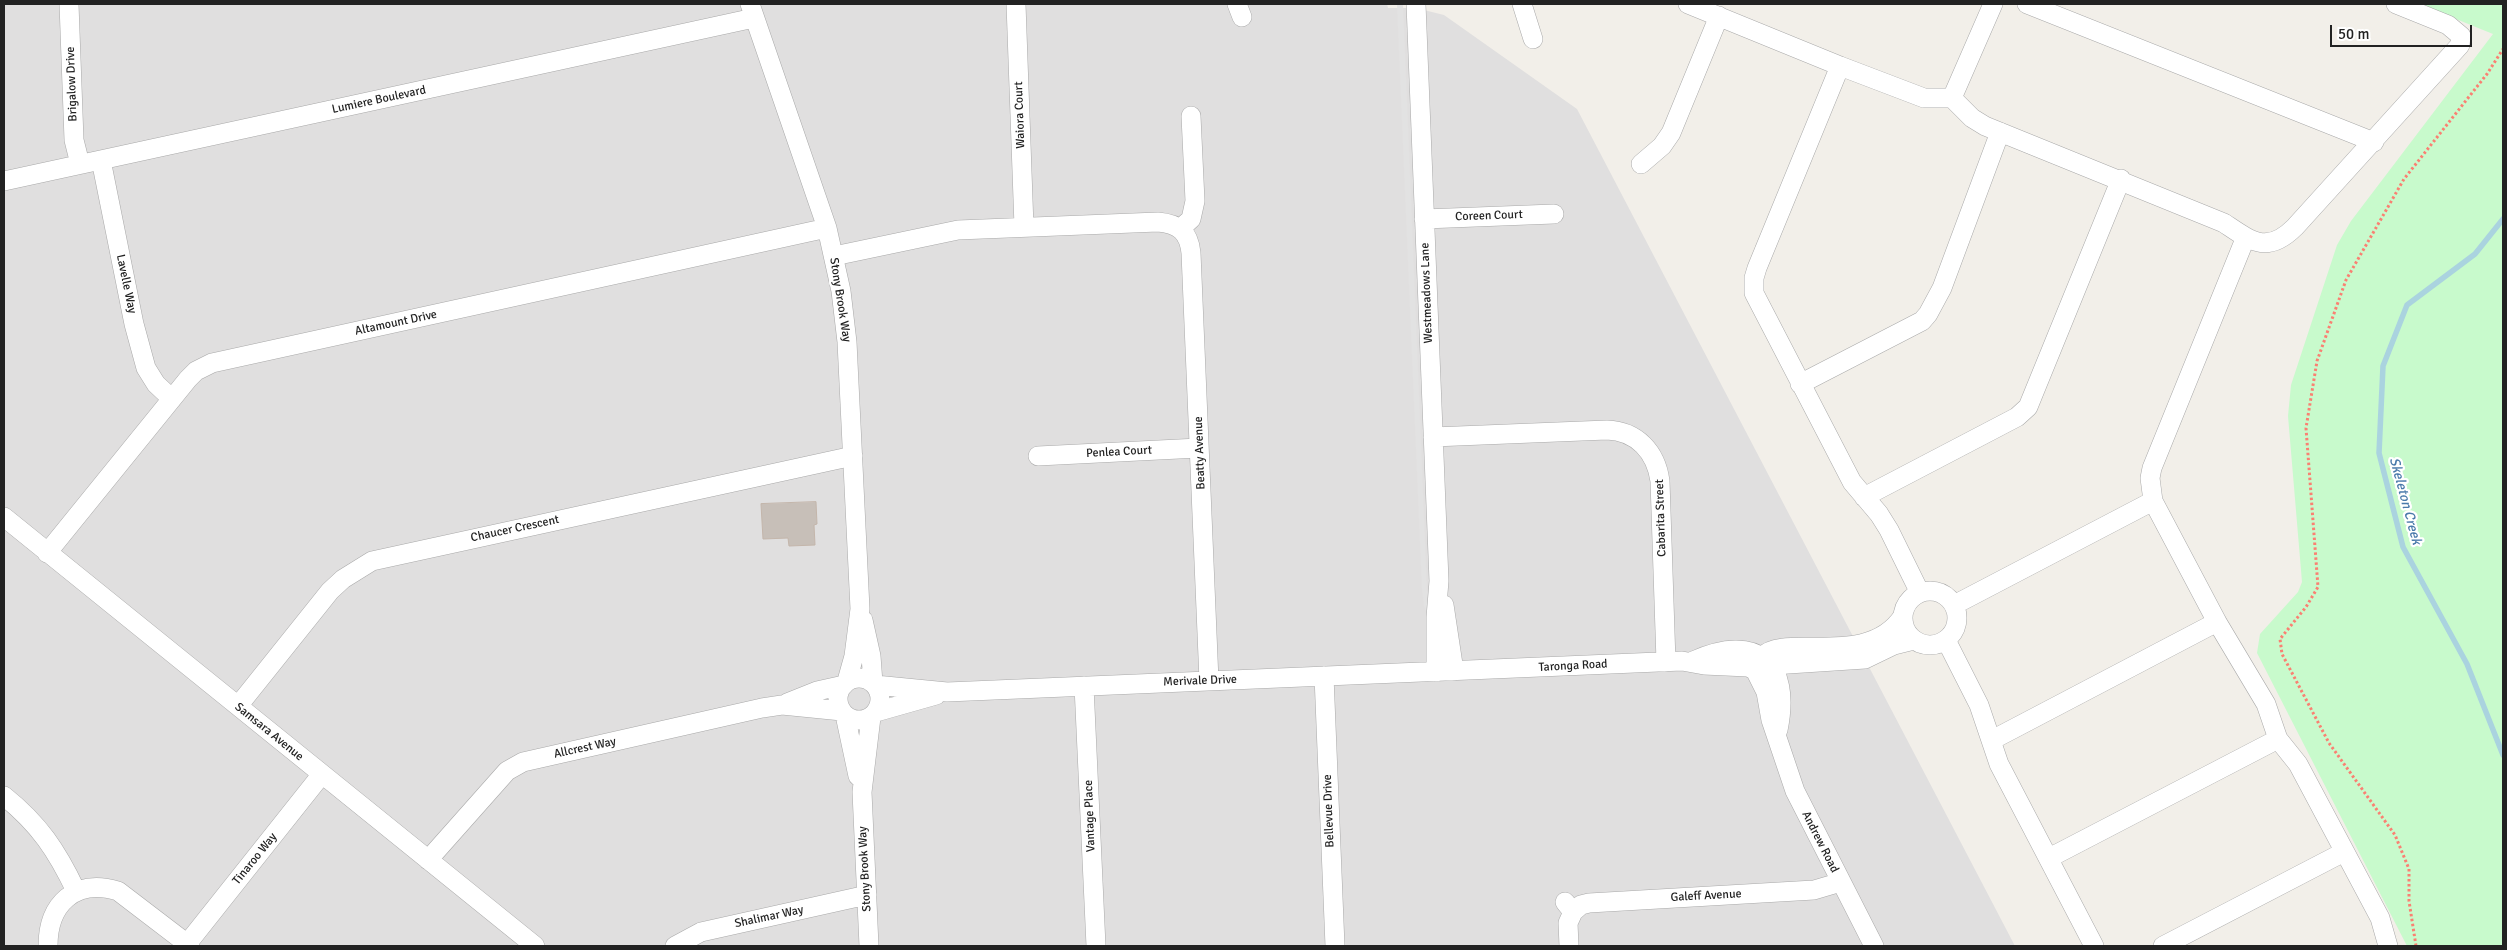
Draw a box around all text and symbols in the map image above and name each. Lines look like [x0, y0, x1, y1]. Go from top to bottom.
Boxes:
scale bar [2332, 15, 2474, 47]
text: 50 m [2338, 25, 2369, 43]
street label: Brigalow Drive [63, 46, 81, 122]
street label: Waiora Court [1012, 81, 1028, 149]
street label: Lumiere Boulevard [331, 83, 427, 117]
street label: Coreen Court [1455, 208, 1523, 224]
street label: Westmeadows Lane [1418, 242, 1436, 344]
street label: Lavelle Way [113, 253, 139, 315]
street label: Stony Brook Way [826, 257, 854, 343]
street label: Altamount Drive [354, 307, 438, 339]
street label: Beatty Avenue [1192, 416, 1208, 490]
street label: Penlea Court [1086, 443, 1152, 461]
water label: Skeleton Creek [2385, 456, 2425, 546]
street label: Cabarita Street [1652, 479, 1670, 557]
street label: Chaucer Crescent [469, 513, 561, 545]
street label: Taronga Road [1538, 657, 1608, 675]
street label: Merivale Drive [1163, 673, 1237, 689]
street label: Samsara Avenue [232, 700, 306, 764]
street label: Allcrest Way [553, 734, 617, 762]
street label: Bellevue Drive [1321, 774, 1337, 848]
street label: Vantage Place [1082, 780, 1098, 852]
street label: Andrew Road [1798, 809, 1842, 875]
street label: Stony Brook Way [856, 826, 874, 912]
street label: Tinaroo Way [230, 830, 280, 888]
street label: Galeff Avenue [1670, 887, 1742, 905]
street label: Shalimar Way [733, 903, 805, 931]

